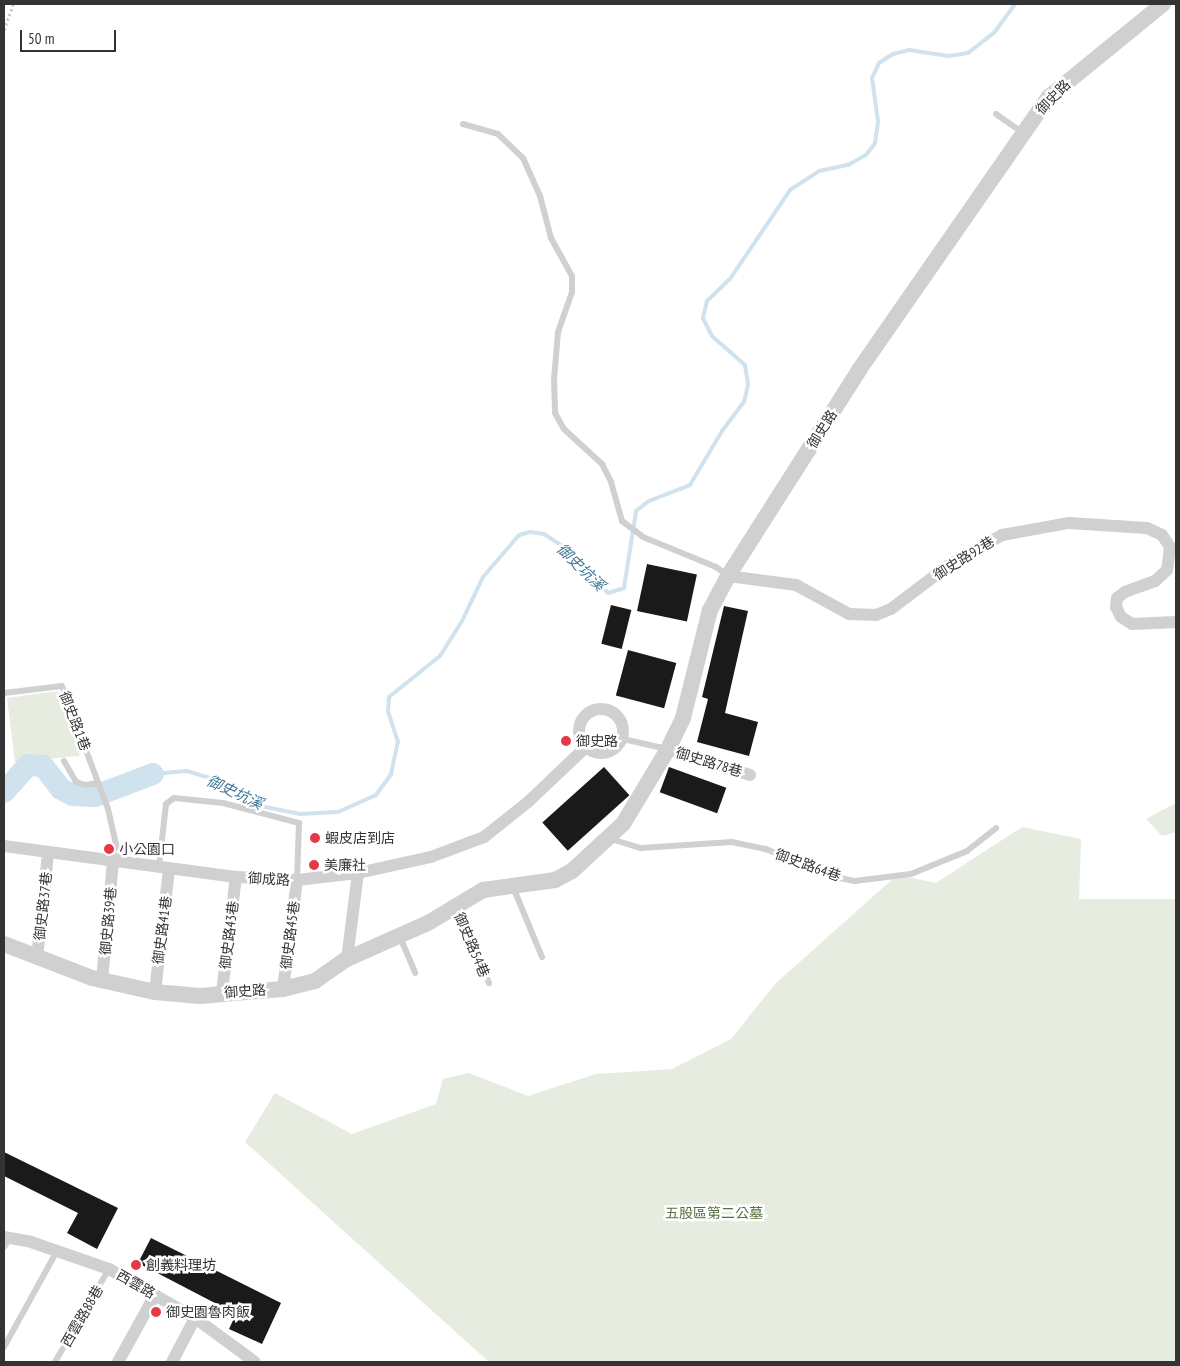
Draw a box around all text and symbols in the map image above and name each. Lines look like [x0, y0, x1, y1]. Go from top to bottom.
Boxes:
scale bar [22, 20, 119, 52]
text: 50 m [28, 29, 54, 48]
street label: 御史路 [1032, 76, 1074, 118]
street label: 御史路 [804, 407, 840, 451]
street label: 御史路92巷 [930, 533, 998, 583]
water label: 御史坑溪 [553, 540, 609, 594]
street label: 御史路1巷 [56, 689, 94, 753]
place label: 御史路 [576, 733, 618, 749]
marker: 御史路 [560, 735, 572, 747]
street label: 御史路78巷 [674, 744, 744, 780]
water label: 御史坑溪 [204, 771, 266, 813]
place label: 蝦皮店到店 [325, 830, 395, 846]
marker: 蝦皮店到店 [309, 832, 321, 844]
place label: 小公園口 [119, 841, 175, 857]
marker: 小公園口 [103, 843, 115, 855]
street label: 御史路64巷 [773, 845, 843, 885]
place label: 美廉社 [324, 857, 366, 873]
marker: 美廉社 [308, 859, 320, 871]
street label: 御成路 [248, 870, 290, 888]
street label: 御史路37巷 [31, 871, 55, 941]
street label: 御史路39巷 [97, 886, 119, 956]
street label: 御史路41巷 [149, 895, 175, 965]
street label: 御史路43巷 [216, 900, 242, 970]
street label: 御史路45巷 [277, 900, 303, 970]
street label: 御史路54巷 [451, 910, 493, 980]
street label: 御史路 [223, 981, 267, 1001]
park label: 五股區第二公墓 [665, 1205, 763, 1221]
place label: 創義料理坊 [146, 1257, 216, 1273]
marker: 創義料理坊 [130, 1259, 142, 1271]
street label: 西雲路 [114, 1266, 158, 1302]
street label: 西雲路88巷 [58, 1282, 106, 1350]
place label: 御史園魯肉飯 [166, 1304, 250, 1320]
marker: 御史園魯肉飯 [150, 1306, 162, 1318]

